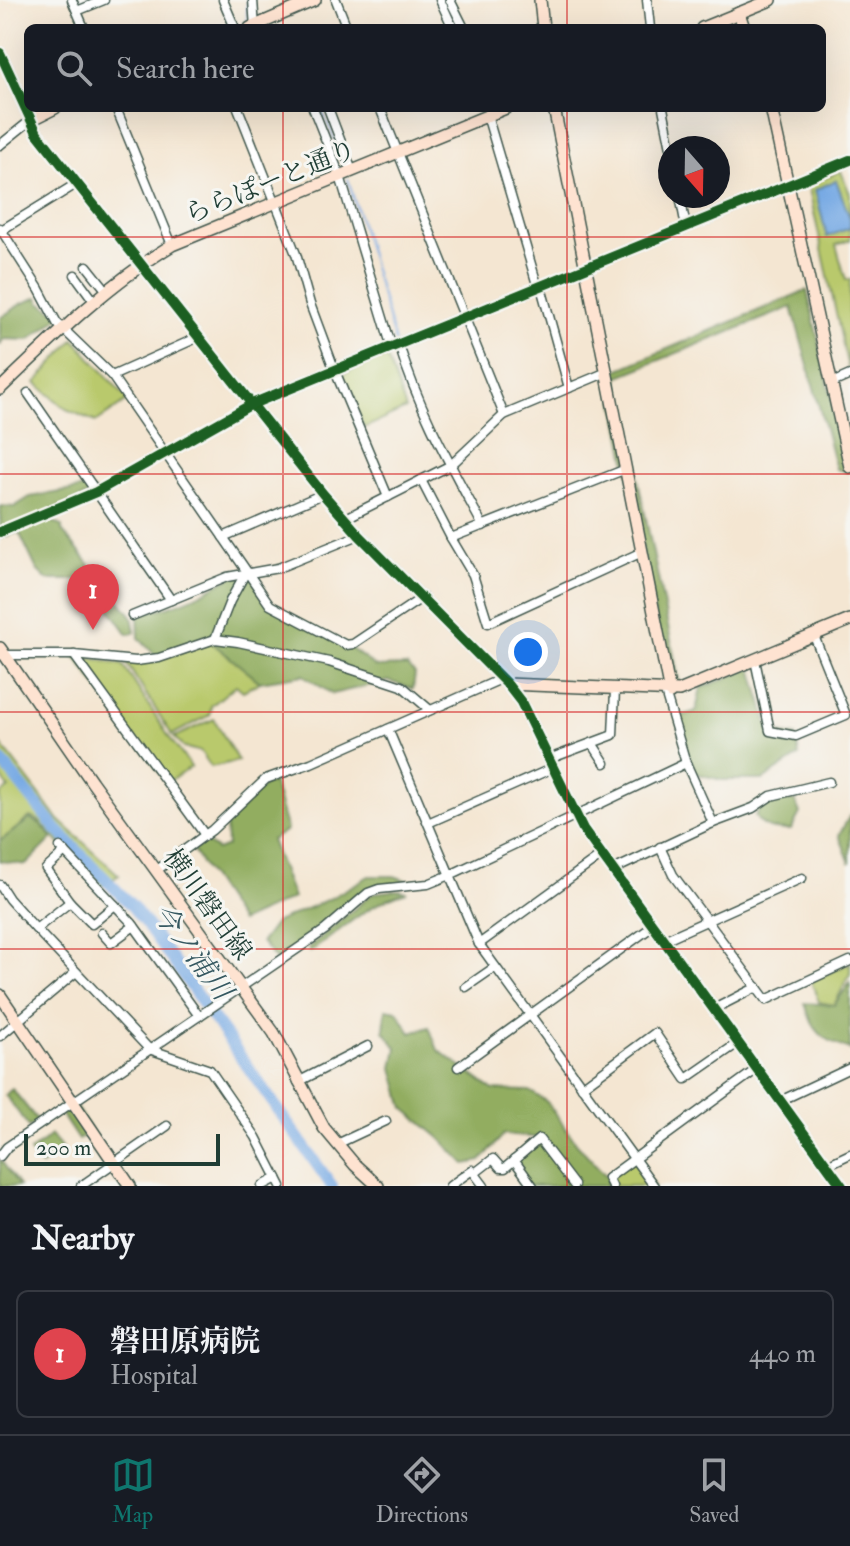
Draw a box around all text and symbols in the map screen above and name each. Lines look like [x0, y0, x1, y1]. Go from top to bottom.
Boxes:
search box [24, 24, 826, 112]
icon: search [52, 46, 96, 90]
text: Search here [116, 50, 255, 87]
street label: ららぽーと通り [180, 133, 361, 231]
north arrow [658, 136, 730, 208]
pin: 1 [67, 564, 119, 630]
your location [508, 632, 548, 672]
street label: 横川磐田線 [156, 843, 258, 967]
water label: 今ノ浦川 [144, 897, 241, 1010]
scale bar [24, 1130, 220, 1166]
text: 200 m [36, 1134, 91, 1162]
text: Nearby [32, 1217, 134, 1260]
text: 磐田原病院 [110, 1323, 260, 1360]
text: 1 [55, 1338, 65, 1370]
text: 440 m [749, 1338, 816, 1370]
text: Hospital [110, 1360, 198, 1392]
tab: Map [111, 1453, 155, 1529]
tab: Directions [376, 1453, 468, 1529]
tab: Saved [689, 1453, 739, 1529]

